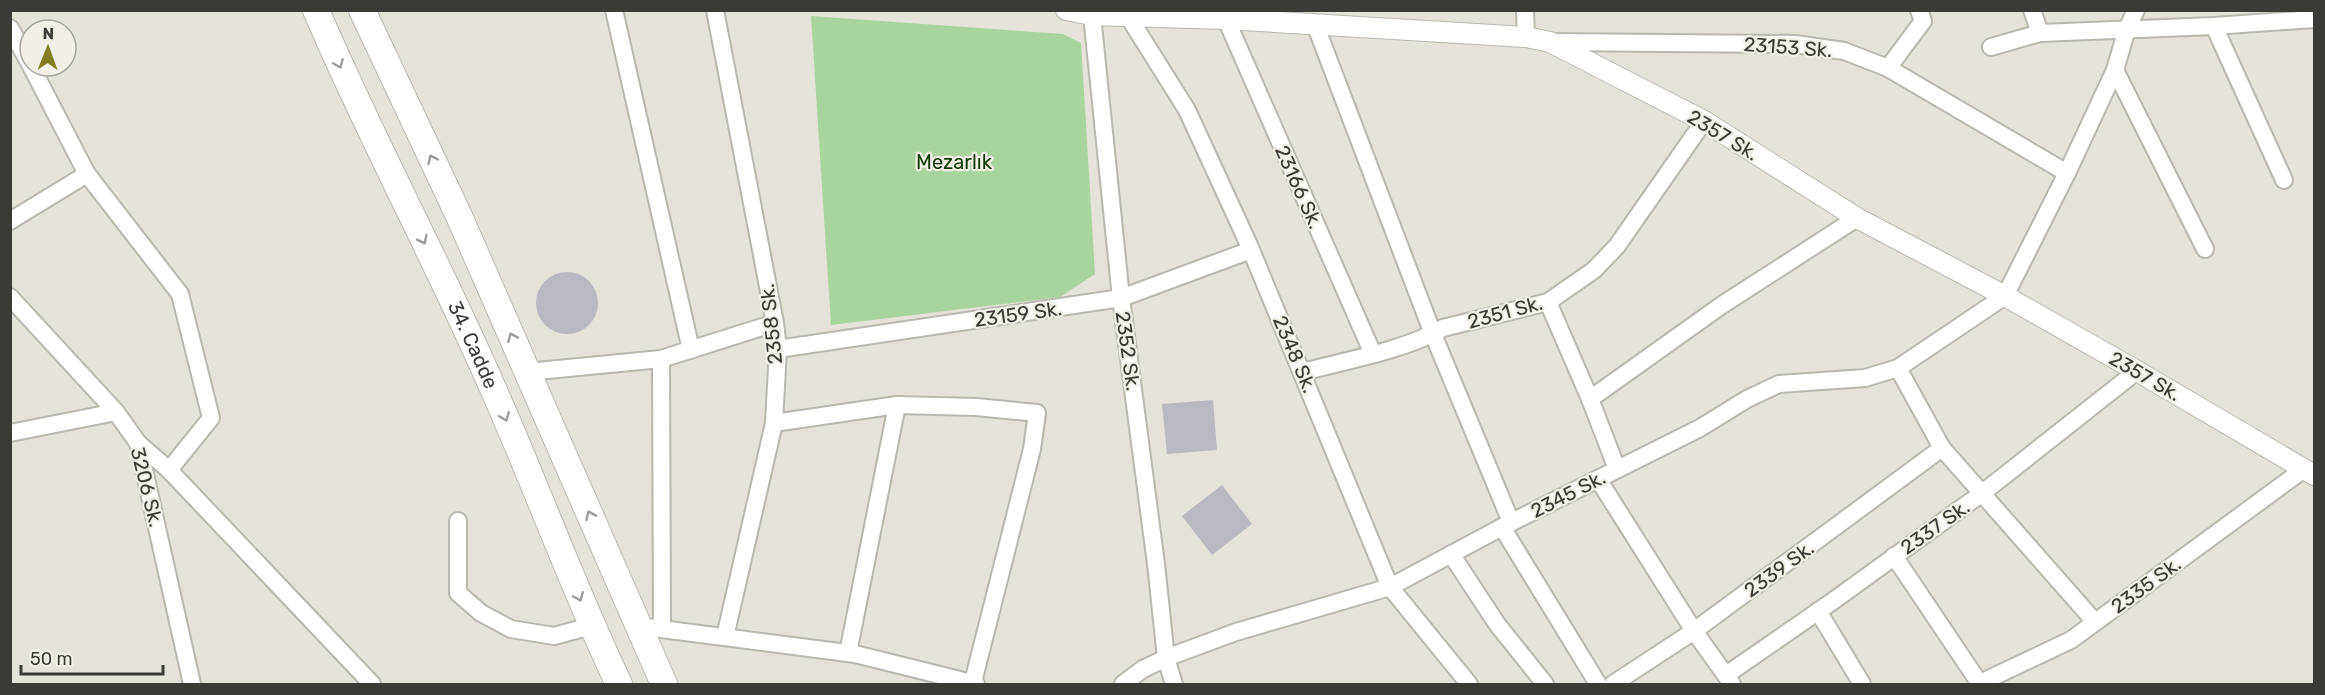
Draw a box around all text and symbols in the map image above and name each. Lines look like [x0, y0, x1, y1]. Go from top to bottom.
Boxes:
north arrow [18, 18, 78, 78]
text: N [42, 24, 54, 43]
street label: 23153 Sk. [1743, 32, 1833, 62]
one-way arrow [332, 58, 344, 69]
street label: 2357 Sk. [1683, 104, 1763, 166]
street label: 23166 Sk. [1270, 142, 1328, 232]
park label: Mezarlık [916, 150, 993, 174]
one-way arrow [427, 154, 439, 165]
one-way arrow [415, 234, 427, 245]
street label: 2358 Sk. [755, 282, 787, 366]
street label: 2351 Sk. [1465, 290, 1545, 334]
street label: 23159 Sk. [973, 296, 1063, 332]
street label: 34. Cadde [443, 297, 504, 392]
street label: 2352 Sk. [1111, 310, 1145, 392]
street label: 2348 Sk. [1268, 312, 1322, 396]
one-way arrow [507, 332, 519, 343]
street label: 2357 Sk. [2105, 346, 2185, 406]
one-way arrow [498, 411, 510, 422]
street label: 3206 Sk. [126, 445, 168, 529]
street label: 2345 Sk. [1527, 465, 1609, 523]
street label: 2337 Sk. [1896, 495, 1974, 559]
one-way arrow [585, 511, 597, 522]
street label: 2339 Sk. [1739, 536, 1819, 602]
street label: 2335 Sk. [2106, 552, 2186, 618]
one-way arrow [572, 591, 584, 602]
scale bar [21, 638, 164, 676]
text: 50 m [30, 648, 73, 670]

